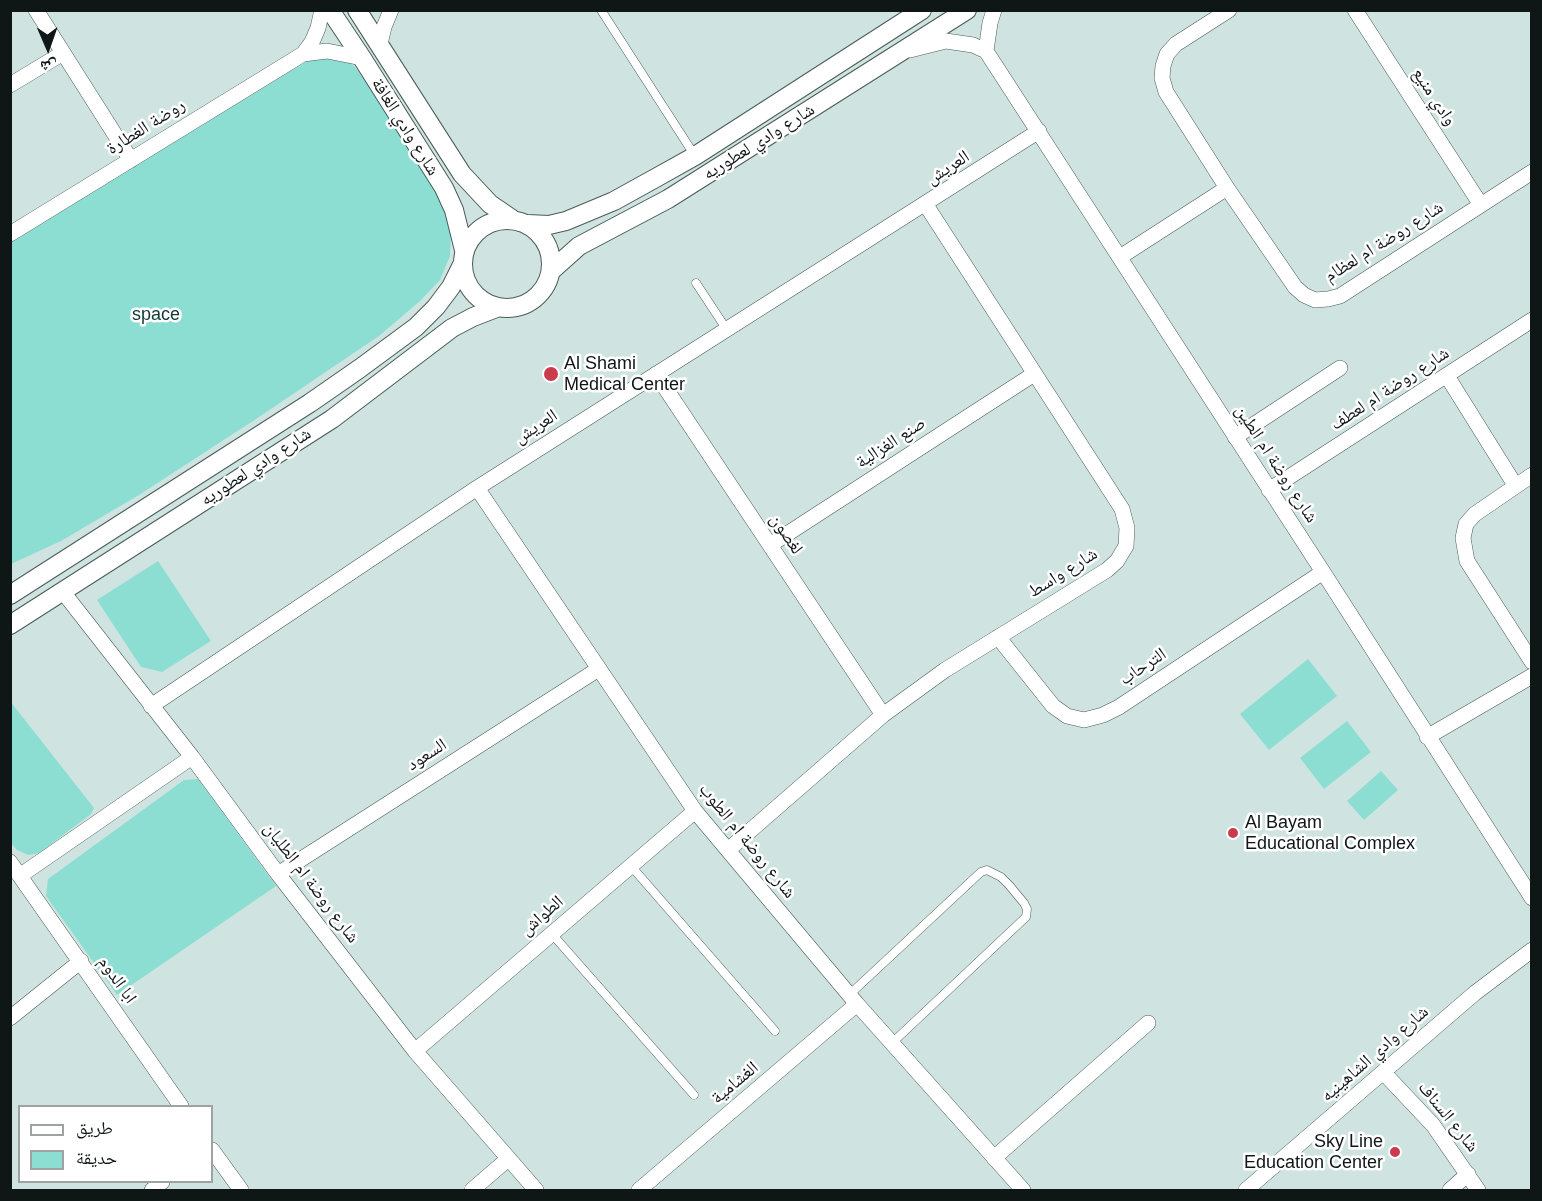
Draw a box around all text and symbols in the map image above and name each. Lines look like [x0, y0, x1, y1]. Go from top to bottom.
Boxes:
north arrow [18, 18, 78, 78]
text: ش [40, 58, 57, 75]
street label: وادي منيع [1407, 64, 1461, 130]
street label: شارع وادي الغافة [366, 74, 444, 180]
street label: روضة الغطارة [103, 94, 189, 160]
street label: شارع وادي لعطوريه [699, 99, 819, 185]
street label: العريش [922, 146, 974, 190]
street label: شارع روضة ام لعظام [1321, 197, 1447, 287]
park label: space [132, 304, 180, 326]
street label: شارع روضة ام لعطف [1327, 343, 1453, 435]
place label: Al Shami Medical Center [564, 353, 685, 395]
marker: Al Shami Medical Center [542, 365, 560, 383]
street label: شارع روضة ام الطين [1230, 401, 1322, 527]
street label: العريش [510, 405, 562, 449]
street label: صنع الغزالية [852, 413, 930, 473]
street label: شارع وادي لعطوريه [197, 423, 315, 511]
street label: لغصون [765, 510, 807, 558]
street label: شارع واسط [1024, 543, 1102, 603]
street label: الترحاب [1116, 644, 1170, 690]
street label: السعود [403, 734, 451, 776]
street label: شارع روضة ام الطوب [694, 779, 800, 903]
place label: Al Bayam Educational Complex [1245, 812, 1415, 854]
street label: شارع روضة ام الطليان [259, 818, 363, 948]
marker: Al Bayam Educational Complex [1226, 826, 1240, 840]
street label: الطواش [516, 891, 568, 941]
street label: ابا الدوم [93, 952, 141, 1008]
street label: شارع وادي الشاهينيه [1317, 1001, 1433, 1107]
street label: الغشامية [707, 1057, 763, 1109]
street label: شارع السناف [1413, 1077, 1483, 1157]
legend [18, 1105, 213, 1183]
text: طريق [76, 1118, 113, 1138]
place label: Sky Line Education Center [1244, 1131, 1383, 1174]
marker: Sky Line Education Center [1388, 1145, 1402, 1159]
text: حديقة [76, 1148, 117, 1168]

